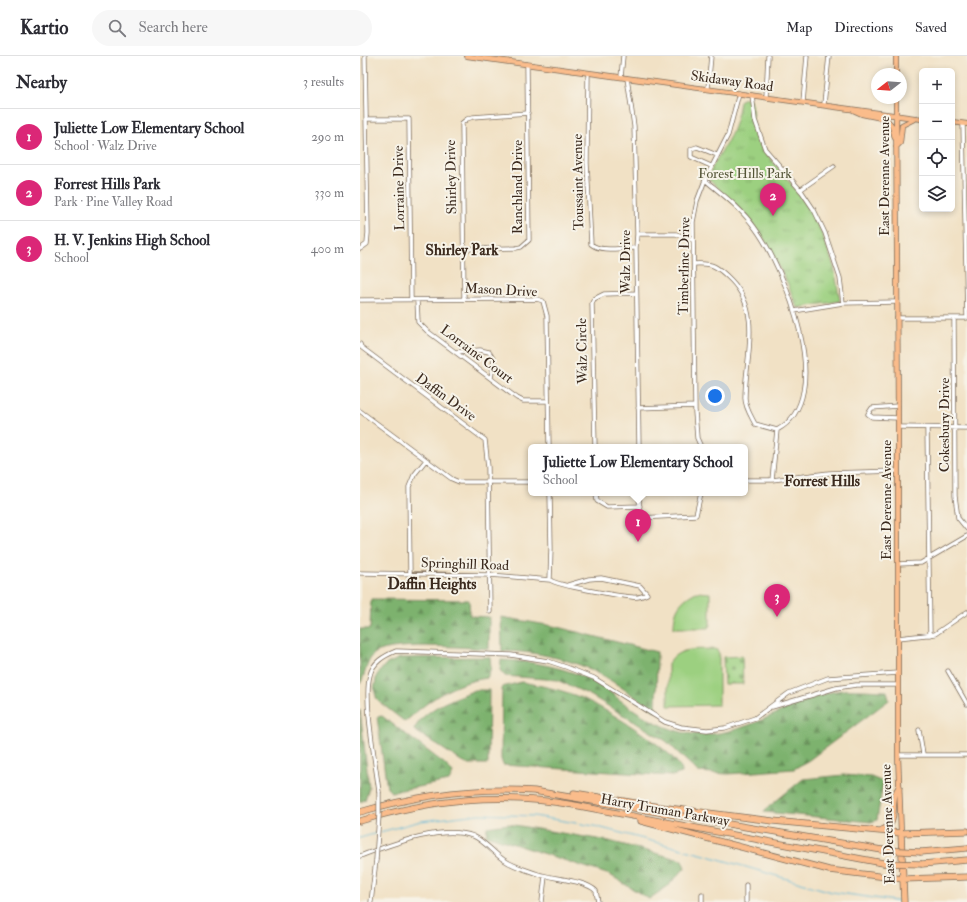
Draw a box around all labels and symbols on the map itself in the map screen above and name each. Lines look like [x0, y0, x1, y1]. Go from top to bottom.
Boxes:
street label: Skidaway Road [689, 67, 774, 96]
north arrow [871, 68, 907, 104]
street label: East Derenne Avenue [876, 116, 893, 236]
street label: Toussaint Avenue [569, 133, 587, 231]
street label: Shirley Drive [442, 139, 461, 214]
street label: Ranchland Drive [509, 140, 526, 234]
street label: Lorraine Drive [390, 145, 408, 231]
park label: Forest Hills Park [698, 165, 792, 182]
pin: 2 [760, 183, 786, 216]
street label: Timberline Drive [675, 217, 693, 315]
street label: Walz Drive [617, 230, 634, 295]
district label: Shirley Park [426, 241, 499, 261]
street label: Mason Drive [464, 280, 538, 300]
street label: Walz Circle [573, 318, 591, 385]
street label: Lorraine Court [437, 321, 517, 387]
street label: Daffin Drive [412, 369, 480, 425]
street label: Cokesbury Drive [936, 378, 954, 472]
your location [705, 386, 725, 406]
street label: East Derenne Avenue [878, 440, 895, 560]
district label: Forrest Hills [784, 472, 860, 491]
pin: 1 [625, 509, 651, 542]
street label: Springhill Road [421, 554, 510, 575]
district label: Daffin Heights [388, 575, 476, 595]
pin: 3 [764, 584, 790, 617]
street label: East Derenne Avenue [877, 764, 899, 884]
street label: Harry Truman Parkway [599, 790, 732, 831]

